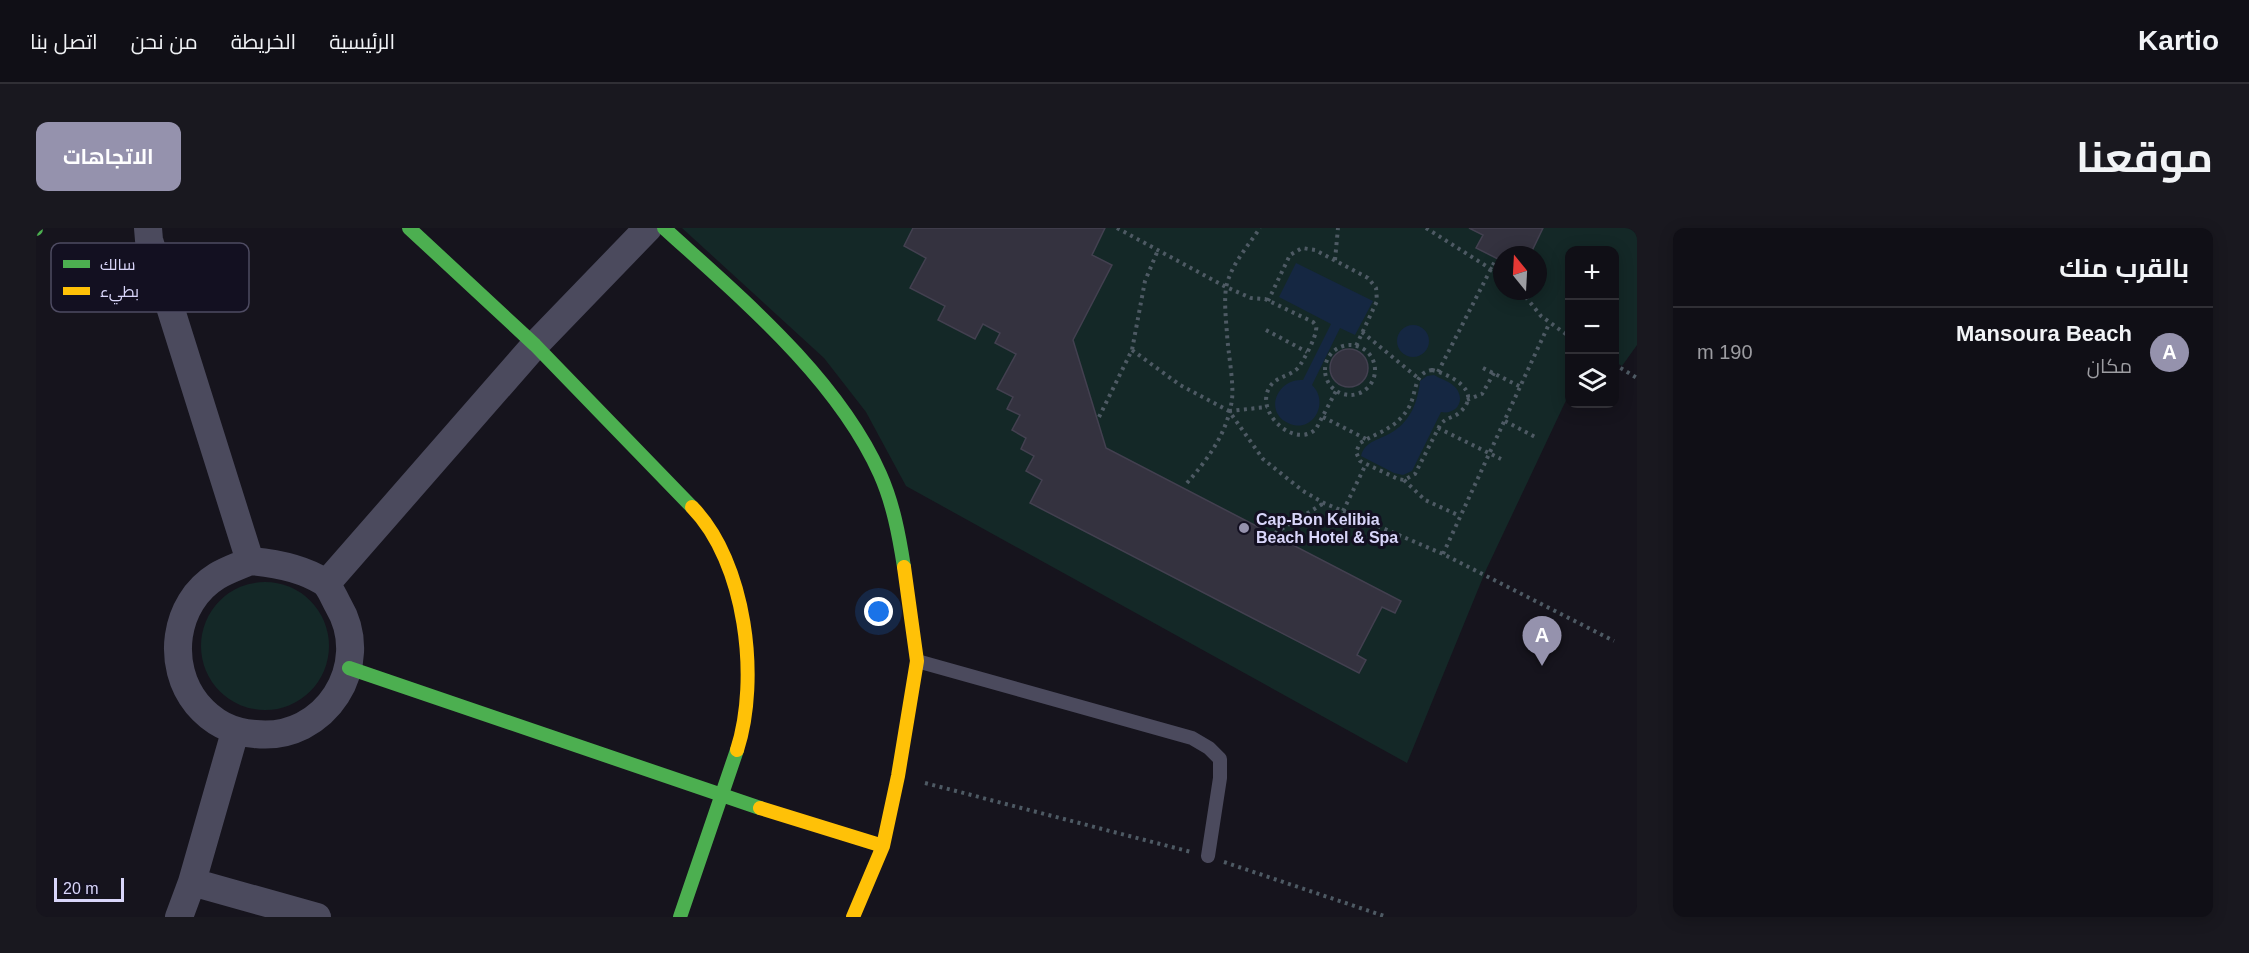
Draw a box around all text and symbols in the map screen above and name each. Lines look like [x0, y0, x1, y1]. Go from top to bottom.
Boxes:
text: Kartio [2138, 25, 2219, 56]
text: اتصل بنا [30, 30, 98, 53]
text: من نحن [131, 30, 198, 53]
text: الخريطة [231, 30, 296, 53]
text: الرئيسية [329, 30, 395, 53]
button: الاتجاهات [36, 122, 181, 191]
text: موقعنا [2076, 134, 2213, 181]
legend [51, 243, 249, 312]
north arrow [1493, 246, 1547, 300]
map controls [1565, 246, 1619, 408]
button: + [1565, 246, 1619, 300]
text: بالقرب منك [2059, 253, 2189, 283]
text: سالك [100, 256, 135, 273]
text: بطيء [100, 283, 139, 305]
button: − [1565, 300, 1619, 354]
text: Mansoura Beach [1956, 321, 2132, 346]
text: 190 m [1697, 341, 1753, 363]
text: A [2162, 341, 2177, 363]
button: layers [1565, 354, 1619, 408]
text: مكان [2087, 355, 2132, 377]
place label: Cap-Bon Kelibia Beach Hotel & Spa [1256, 511, 1398, 546]
marker: Cap-Bon Kelibia Beach Hotel & Spa [1237, 521, 1251, 535]
your location [864, 597, 893, 626]
pin: A [1522, 616, 1562, 666]
scale bar [54, 875, 124, 902]
text: 20 m [63, 880, 99, 897]

